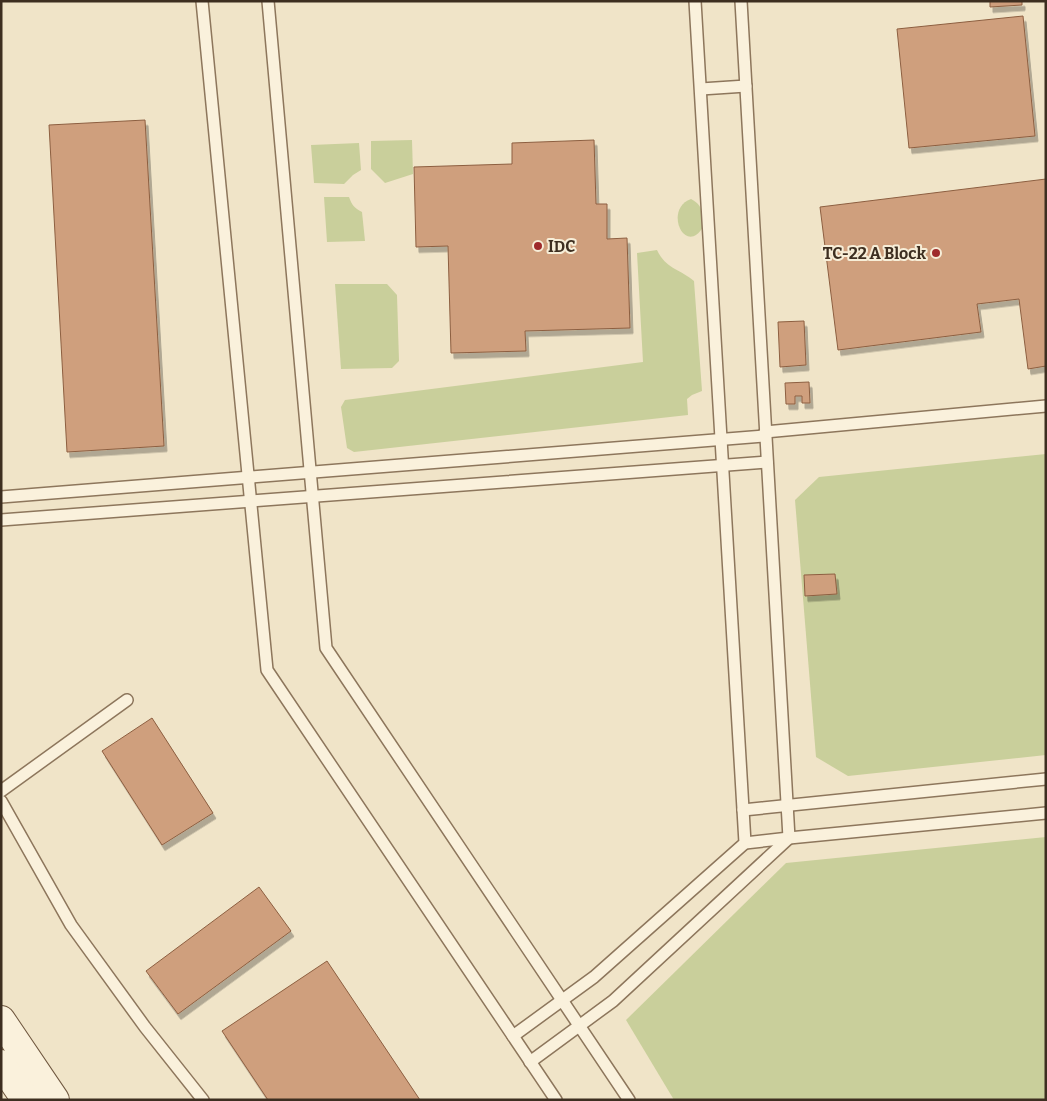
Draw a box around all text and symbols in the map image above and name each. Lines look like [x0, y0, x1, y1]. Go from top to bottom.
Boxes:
place label: IDC [548, 237, 575, 256]
marker: IDC [532, 240, 544, 252]
place label: TC-22 A Block [823, 244, 926, 263]
marker: TC-22 A Block [930, 247, 942, 259]

